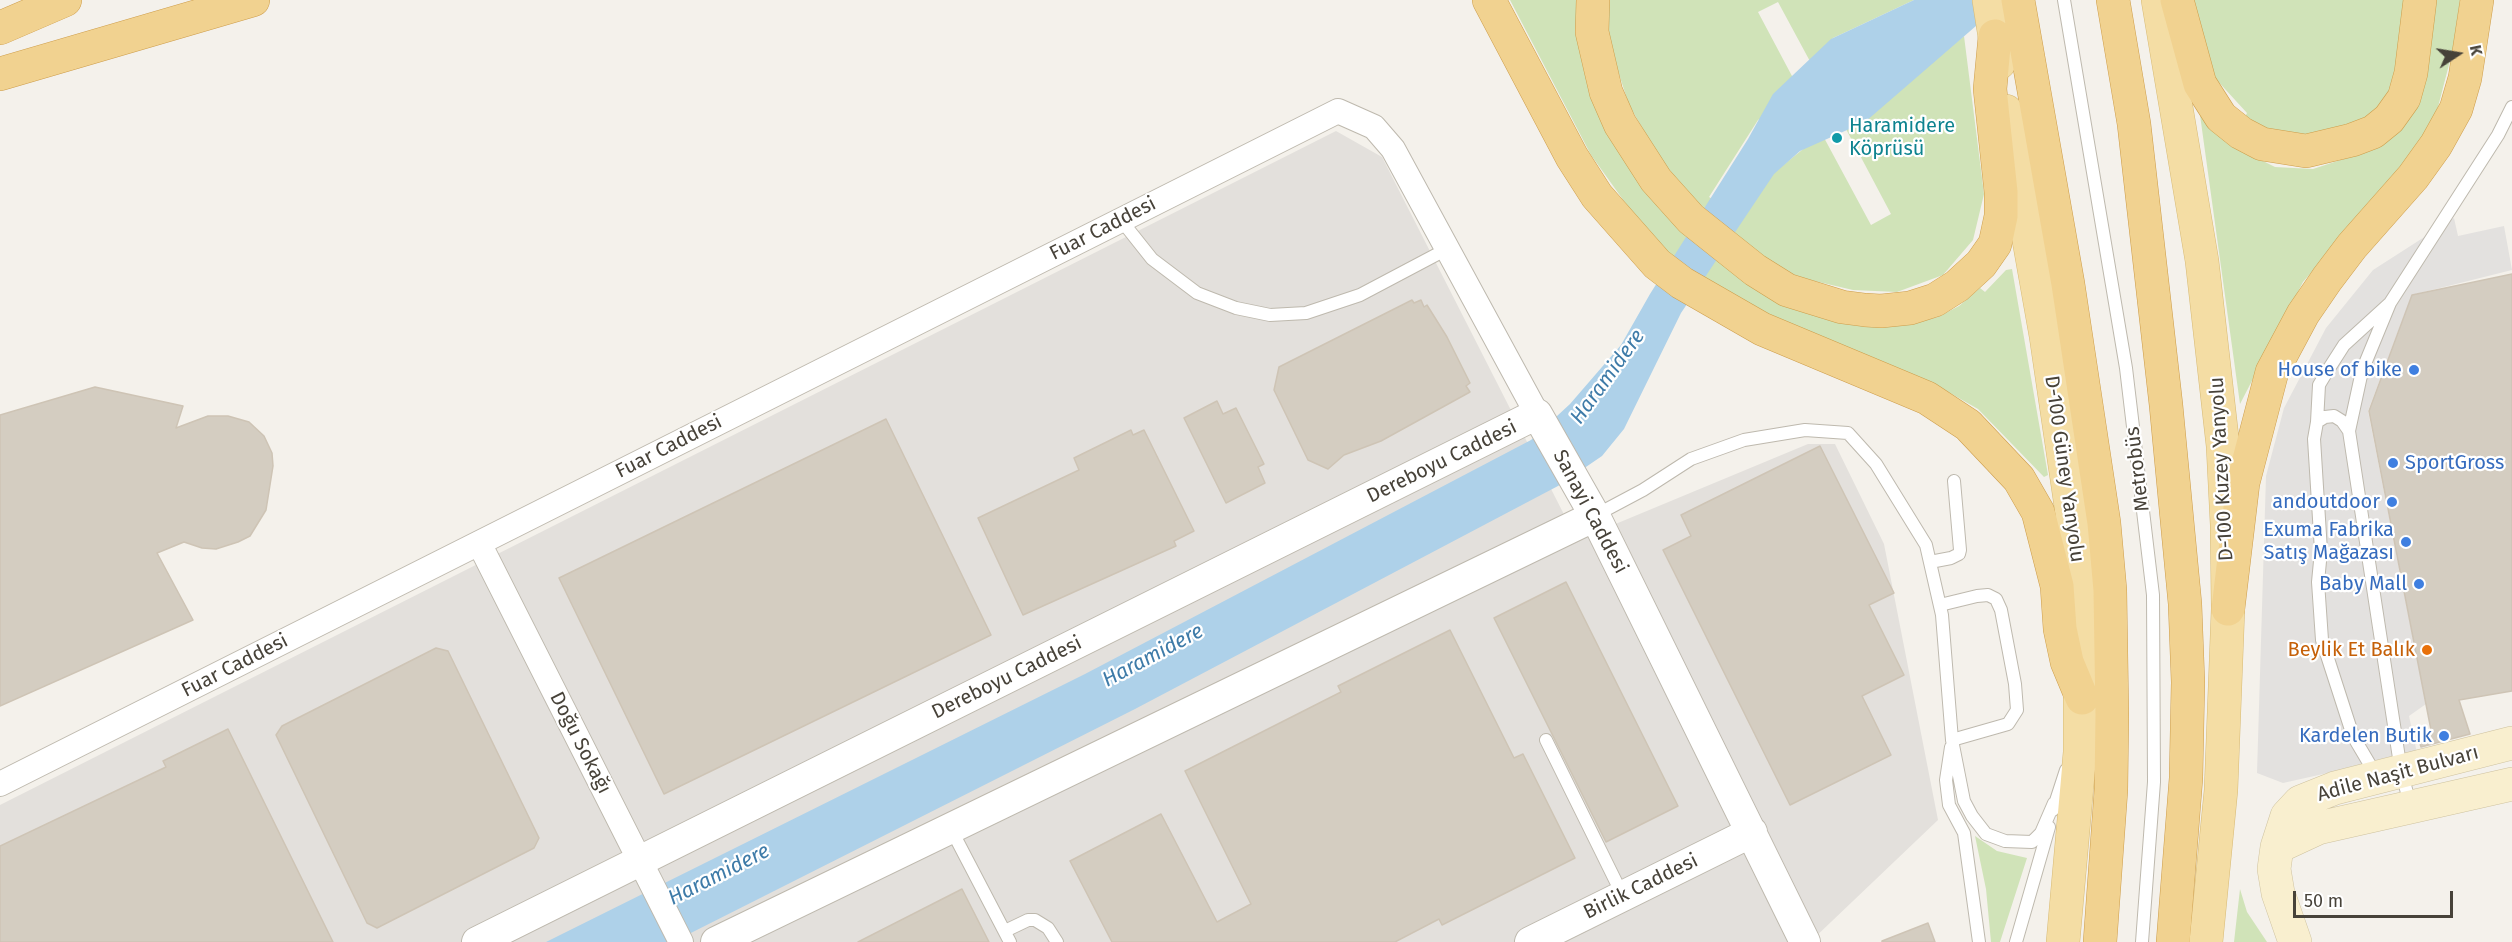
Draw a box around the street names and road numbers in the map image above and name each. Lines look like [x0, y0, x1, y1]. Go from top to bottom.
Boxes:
street label: Fuar Caddesi [1046, 192, 1160, 266]
street label: D-100 Güney Yanyolu [2039, 374, 2089, 564]
street label: D-100 Kuzey Yanyolu [2205, 376, 2239, 562]
street label: Fuar Caddesi [612, 410, 726, 484]
street label: Dereboyu Caddesi [1363, 415, 1521, 509]
street label: Metrobüs [2121, 425, 2155, 513]
street label: Sanayi Caddesi [1547, 446, 1633, 578]
street label: Fuar Caddesi [178, 629, 292, 703]
street label: Dereboyu Caddesi [928, 631, 1086, 725]
street label: Doğu Sokağı [544, 688, 616, 798]
street label: Adile Naşit Bulvarı [2315, 741, 2481, 807]
street label: Birlik Caddesi [1580, 849, 1702, 925]

